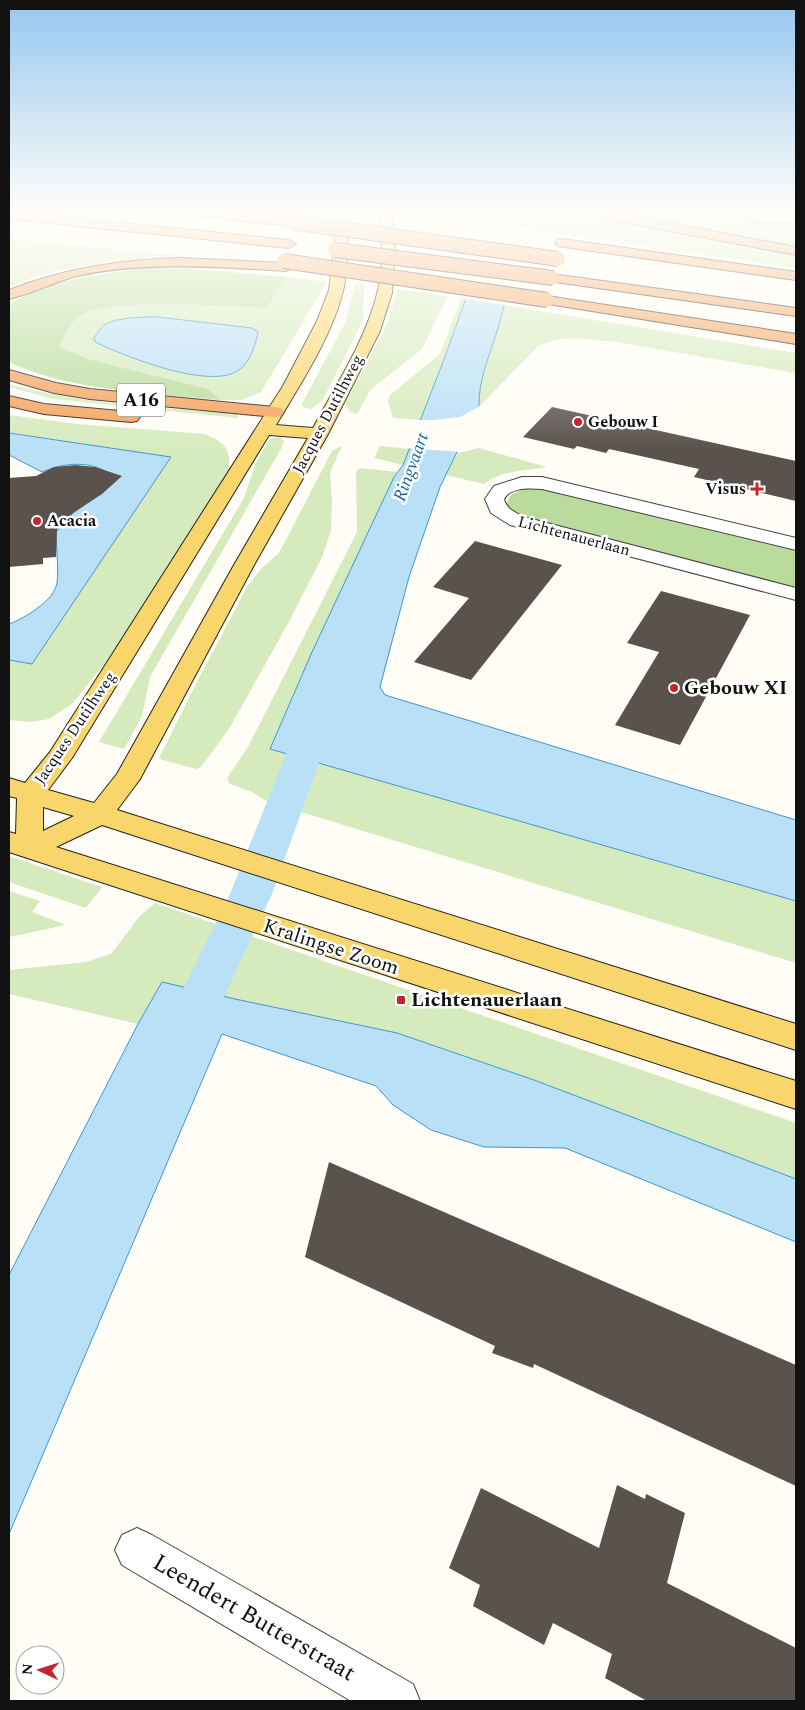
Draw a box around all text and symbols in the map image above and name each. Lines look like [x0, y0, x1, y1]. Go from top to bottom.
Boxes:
street label: Jacques Dutilhweg [286, 350, 370, 478]
road number: A16 [117, 384, 165, 416]
place label: Gebouw I [588, 410, 658, 434]
marker: Gebouw I [572, 416, 584, 428]
water label: Ringvaart [386, 429, 436, 505]
place label: Visus [705, 477, 746, 501]
marker: Visus [750, 482, 764, 496]
place label: Acacia [47, 509, 97, 533]
street label: Lichtenauerlaan [515, 509, 633, 563]
marker: Acacia [31, 515, 43, 527]
street label: Jacques Dutilhweg [28, 666, 122, 790]
place label: Gebouw XI [684, 673, 787, 703]
marker: Gebouw XI [668, 682, 680, 694]
street label: Kralingse Zoom [259, 911, 403, 983]
place label: Lichtenauerlaan [411, 985, 562, 1015]
marker: Lichtenauerlaan [395, 994, 407, 1006]
street label: Leendert Butterstraat [146, 1545, 362, 1691]
north arrow [15, 1645, 65, 1695]
text: N [17, 1663, 38, 1676]

